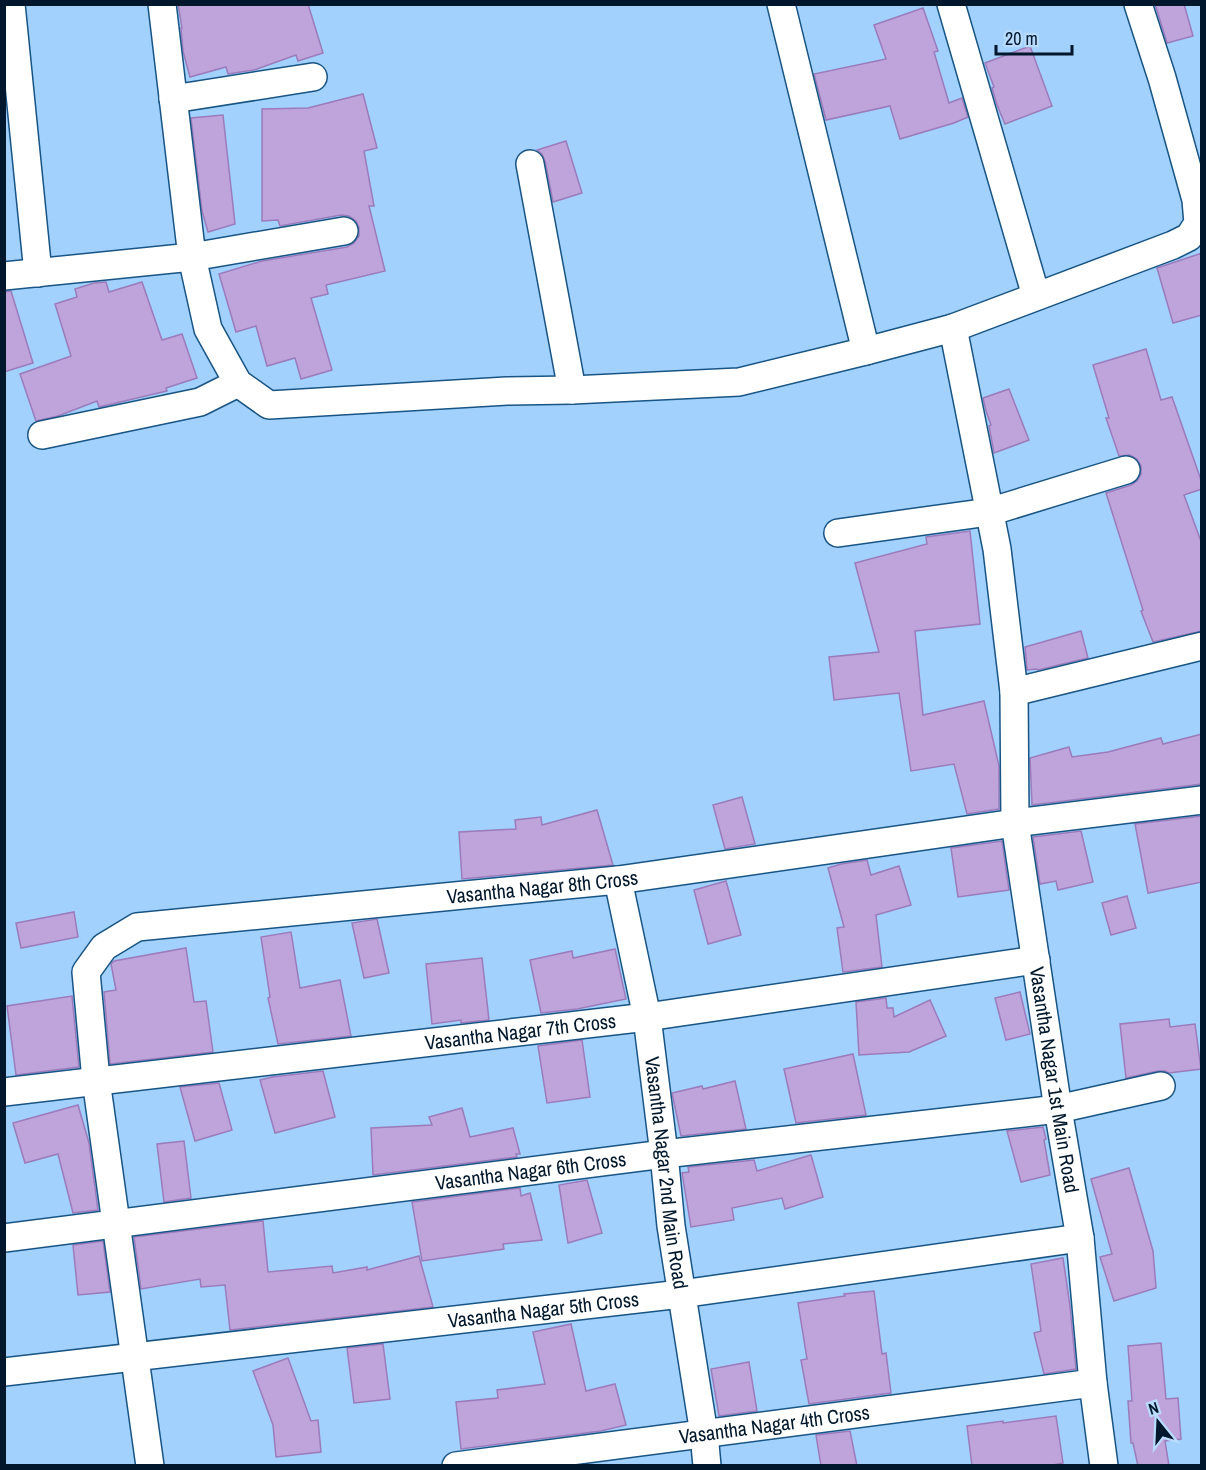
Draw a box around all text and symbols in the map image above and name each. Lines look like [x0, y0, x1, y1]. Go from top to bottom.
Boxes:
scale bar [996, 18, 1072, 56]
text: 20 m [1005, 26, 1038, 51]
street label: Vasantha Nagar 8th Cross [445, 863, 640, 910]
street label: Vasantha Nagar 1st Main Road [1024, 965, 1086, 1195]
street label: Vasantha Nagar 7th Cross [423, 1007, 617, 1056]
street label: Vasantha Nagar 2nd Main Road [639, 1055, 695, 1291]
street label: Vasantha Nagar 6th Cross [434, 1145, 628, 1196]
street label: Vasantha Nagar 5th Cross [446, 1285, 640, 1334]
north arrow [1128, 1392, 1188, 1452]
text: N [1145, 1396, 1161, 1420]
street label: Vasantha Nagar 4th Cross [677, 1398, 871, 1450]

